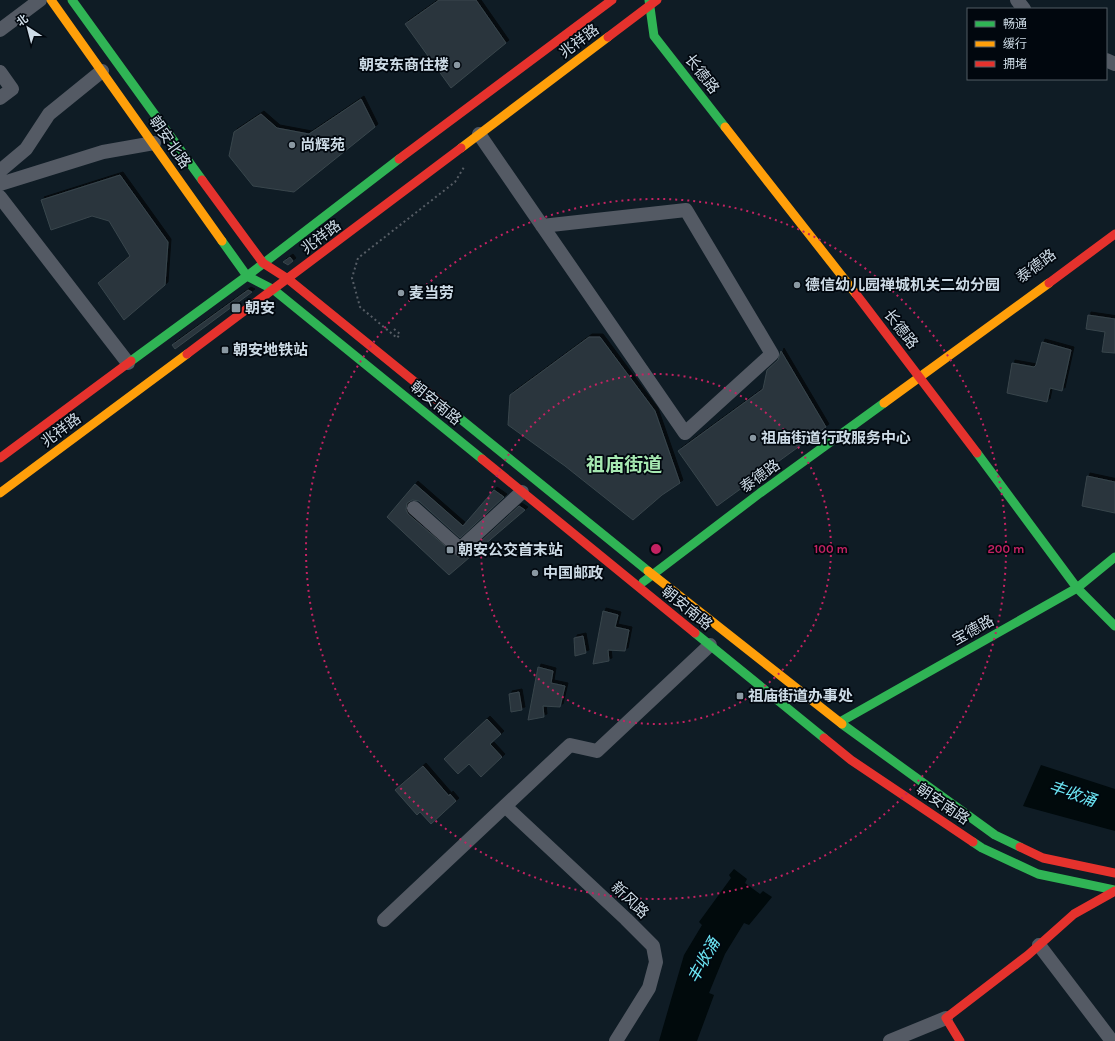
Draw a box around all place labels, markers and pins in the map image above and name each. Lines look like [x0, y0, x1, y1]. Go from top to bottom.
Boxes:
place label: 朝安东商住楼 [359, 56, 449, 74]
marker: 朝安东商住楼 [452, 60, 462, 70]
place label: 尚辉苑 [300, 136, 345, 154]
marker: 尚辉苑 [287, 140, 297, 150]
place label: 德信幼儿园禅城机关二幼分园 [805, 276, 1000, 294]
marker: 德信幼儿园禅城机关二幼分园 [792, 280, 802, 290]
place label: 麦当劳 [409, 284, 454, 302]
marker: 麦当劳 [396, 288, 406, 298]
place label: 朝安 [245, 299, 275, 317]
marker: 朝安 [230, 302, 242, 314]
place label: 朝安地铁站 [233, 341, 308, 359]
marker: 朝安地铁站 [220, 345, 230, 355]
place label: 祖庙街道行政服务中心 [761, 429, 911, 447]
marker: 祖庙街道行政服务中心 [748, 433, 758, 443]
place label: 朝安公交首末站 [458, 541, 563, 559]
centre of rings [649, 542, 663, 556]
marker: 朝安公交首末站 [445, 545, 455, 555]
place label: 中国邮政 [543, 564, 603, 582]
marker: 中国邮政 [530, 568, 540, 578]
place label: 祖庙街道办事处 [748, 687, 853, 705]
marker: 祖庙街道办事处 [735, 691, 745, 701]

